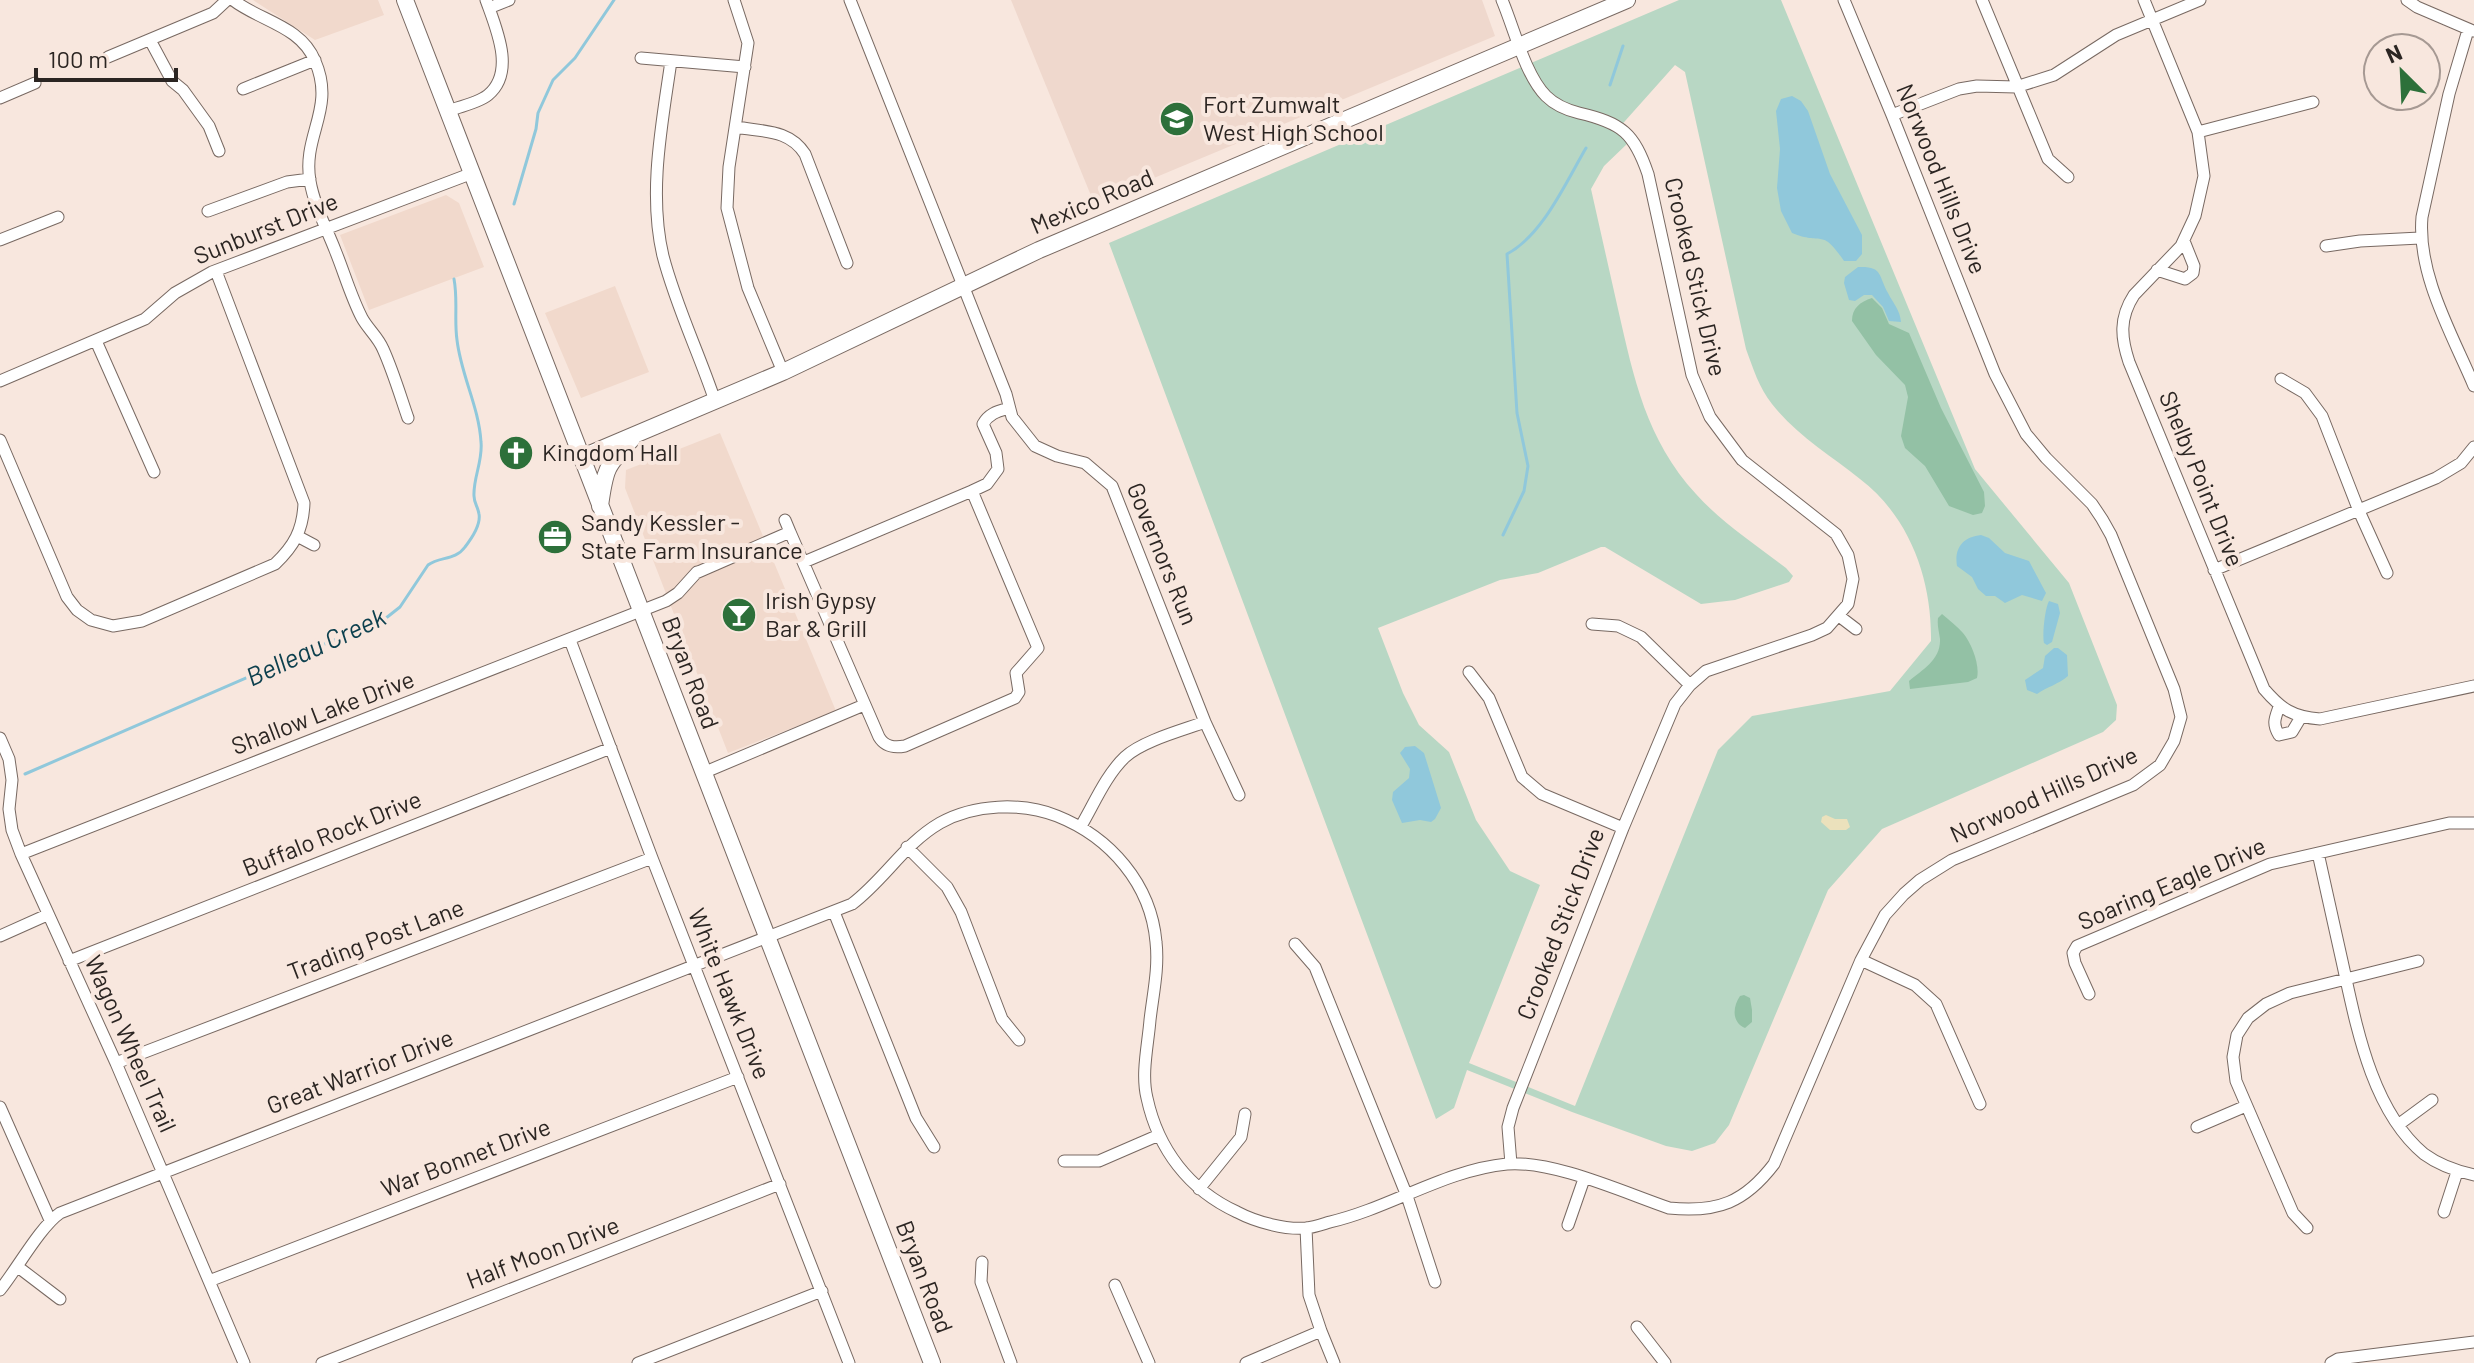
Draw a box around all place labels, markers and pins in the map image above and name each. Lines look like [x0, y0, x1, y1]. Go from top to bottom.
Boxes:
place label: Fort Zumwalt West High School [1203, 89, 1384, 146]
school or university icon: Fort Zumwalt West High School [1158, 100, 1196, 138]
church icon: Kingdom Hall [497, 434, 535, 472]
place label: Kingdom Hall [542, 437, 678, 466]
place label: Sandy Kessler - State Farm Insurance [581, 507, 803, 564]
office icon: Sandy Kessler - State Farm Insurance [536, 518, 574, 556]
place label: Irish Gypsy Bar & Grill [765, 585, 876, 642]
bar icon: Irish Gypsy Bar & Grill [720, 596, 758, 634]

